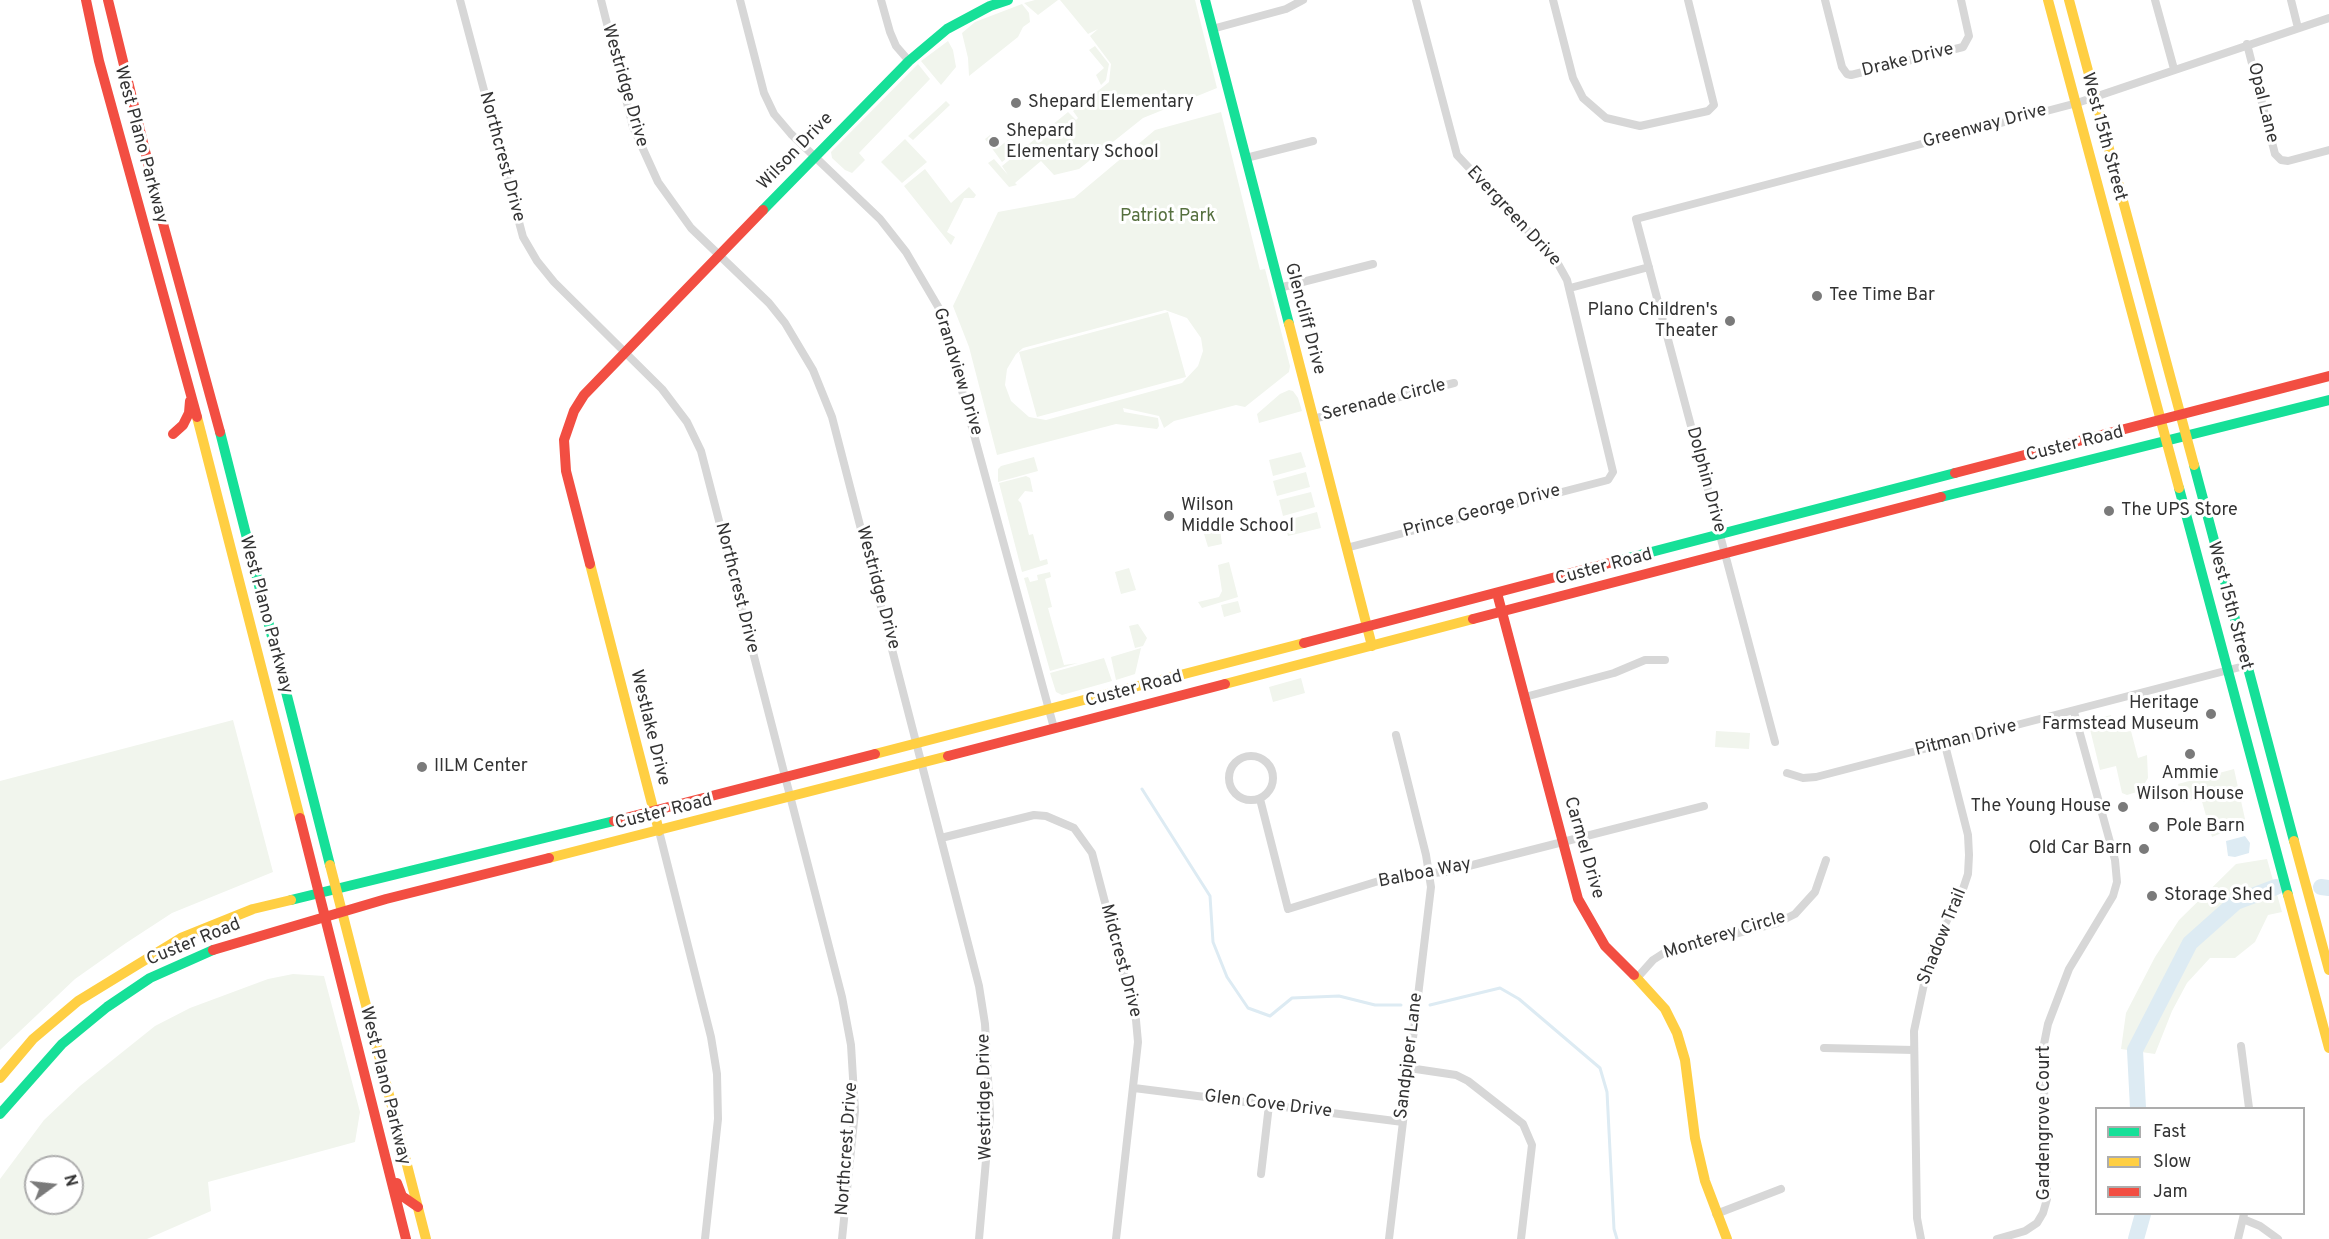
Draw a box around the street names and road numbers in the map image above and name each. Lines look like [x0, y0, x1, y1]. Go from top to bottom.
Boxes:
street label: Westridge Drive [596, 22, 652, 150]
street label: Drake Drive [1860, 39, 1956, 83]
street label: Opal Lane [2242, 61, 2282, 145]
street label: West Plano Parkway [109, 64, 171, 226]
street label: West 15th Street [2076, 71, 2130, 203]
street label: Northcrest Drive [473, 90, 529, 224]
street label: Greenway Drive [1921, 100, 2049, 154]
street label: Wilson Drive [754, 109, 838, 195]
street label: Evergreen Drive [1461, 162, 1565, 272]
street label: Glencliff Drive [1279, 261, 1329, 377]
street label: Grandview Drive [927, 306, 987, 438]
street label: Serenade Circle [1320, 375, 1448, 427]
street label: Custer Road [2024, 422, 2126, 468]
street label: Dolphin Drive [1680, 425, 1730, 535]
street label: Prince George Drive [1401, 481, 1563, 543]
street label: Northcrest Drive [709, 520, 763, 656]
street label: Westridge Drive [850, 524, 904, 652]
street label: West Plano Parkway [234, 534, 296, 696]
street label: West 15th Street [2202, 540, 2256, 672]
street label: Custer Road [1553, 545, 1655, 591]
street label: Custer Road [1083, 667, 1185, 713]
street label: Westlake Drive [624, 668, 674, 788]
street label: Pitman Drive [1913, 716, 2019, 762]
street label: Custer Road [613, 790, 715, 836]
street label: Carmel Drive [1558, 795, 1608, 901]
street label: Balboa Way [1377, 854, 1473, 894]
street label: Shadow Trail [1914, 886, 1972, 988]
street label: Midcrest Drive [1095, 902, 1145, 1020]
street label: Monterey Circle [1661, 907, 1789, 965]
street label: Custer Road [144, 914, 244, 972]
street label: Sandpiper Lane [1392, 992, 1428, 1120]
street label: West Plano Parkway [354, 1005, 414, 1167]
street label: Westridge Drive [974, 1033, 998, 1161]
street label: Gardengrove Court [2034, 1046, 2056, 1200]
street label: Northcrest Drive [833, 1081, 863, 1217]
street label: Glen Cove Drive [1203, 1086, 1333, 1124]

